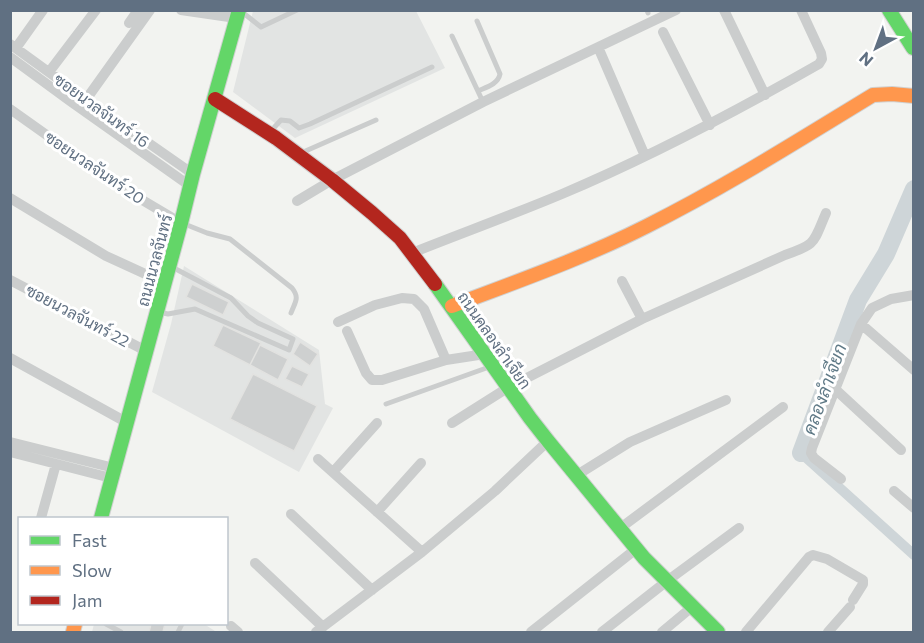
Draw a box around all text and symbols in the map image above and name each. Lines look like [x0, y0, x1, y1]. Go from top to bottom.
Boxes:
north arrow [846, 18, 906, 78]
text: N [855, 49, 877, 71]
street label: ซอยนวลจันทร์ 16 [51, 67, 154, 151]
street label: ซอยนวลจันทร์ 20 [42, 125, 149, 207]
street label: ถนนนวลจันทร์ [131, 211, 175, 308]
street label: ซอยนวลจันทร์ 22 [23, 278, 134, 350]
street label: ถนนคลองลำเจียก [454, 287, 536, 392]
water label: คลองลำเจียก [796, 340, 851, 438]
legend [18, 517, 228, 625]
text: Fast [72, 529, 107, 551]
text: Slow [72, 559, 112, 581]
text: Jam [72, 589, 102, 611]

